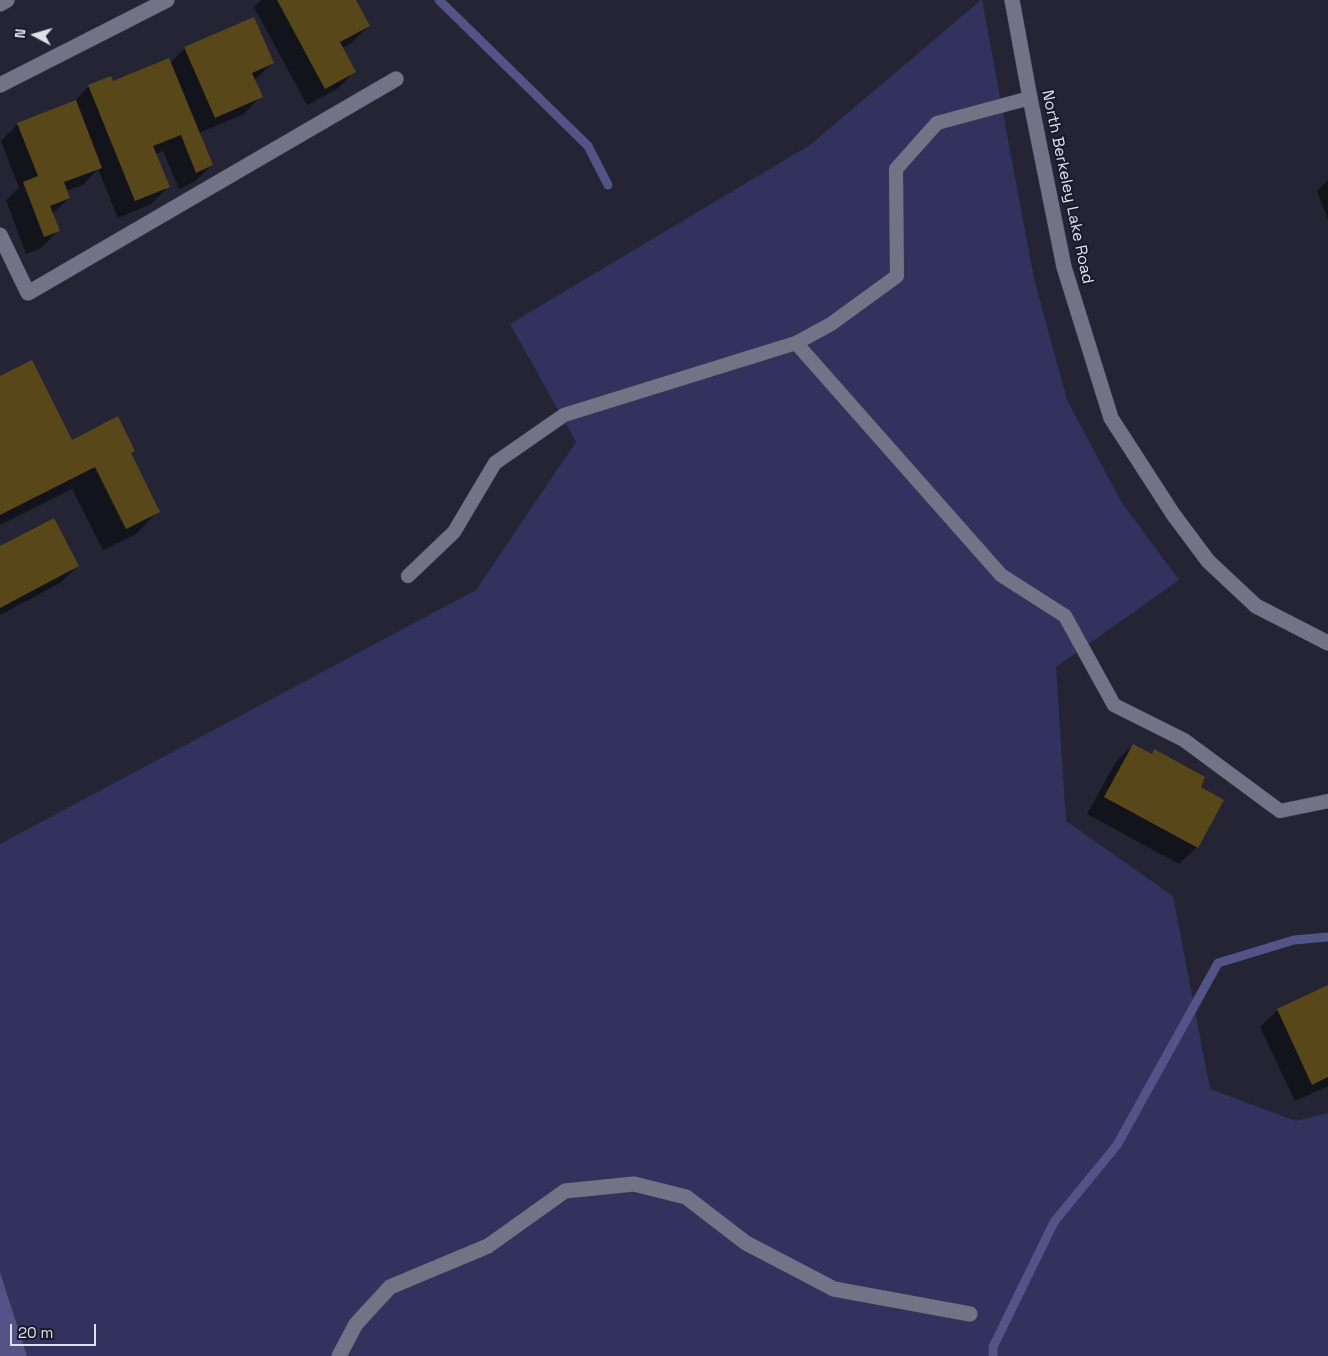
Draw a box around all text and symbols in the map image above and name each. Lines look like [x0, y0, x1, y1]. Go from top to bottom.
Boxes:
north arrow [10, 10, 60, 60]
text: N [11, 28, 30, 39]
street label: North Berkeley Lake Road [1037, 88, 1097, 286]
scale bar [12, 1314, 99, 1346]
text: 20 m [18, 1323, 53, 1342]

